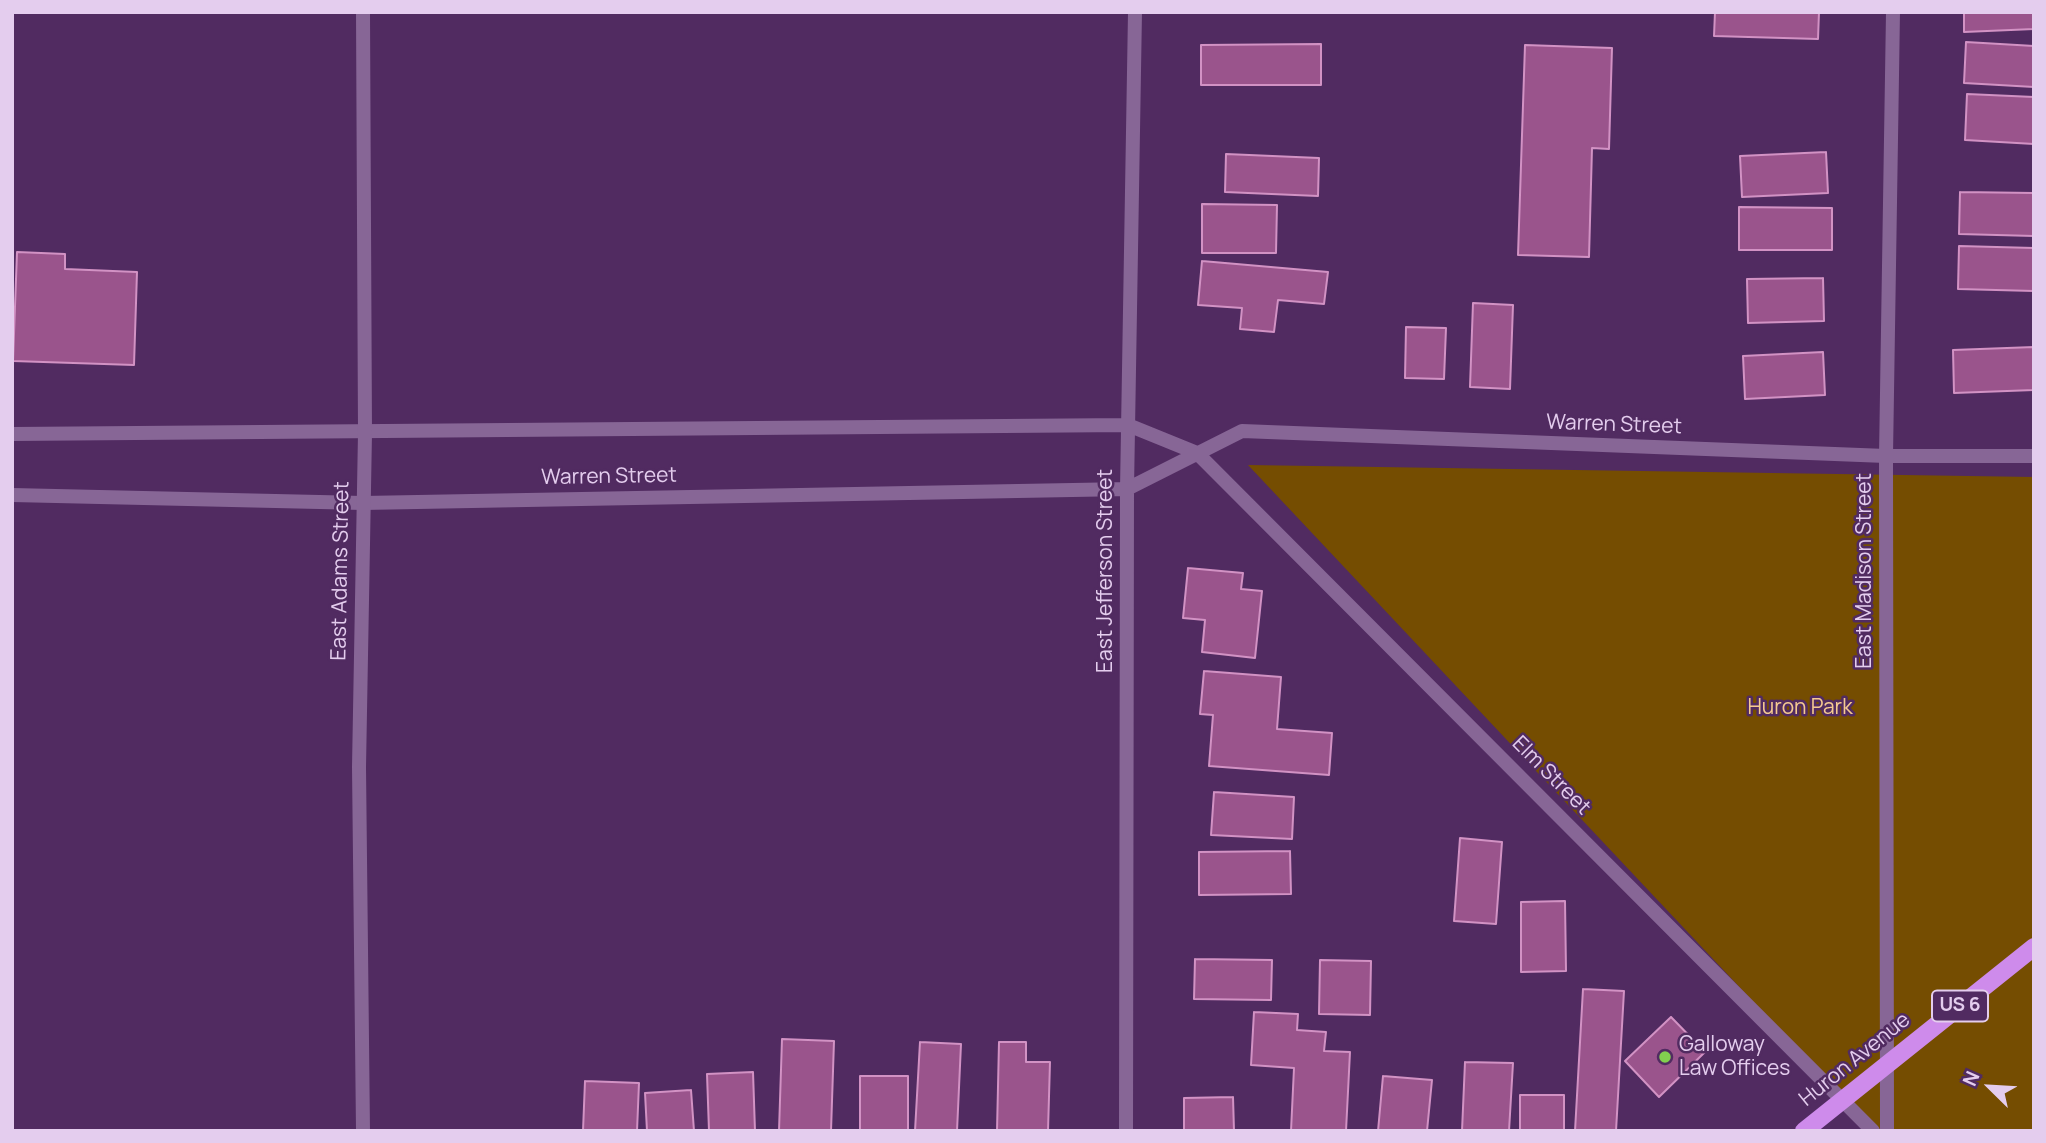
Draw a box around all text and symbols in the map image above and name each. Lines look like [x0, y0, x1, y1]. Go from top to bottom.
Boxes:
street label: Warren Street [1546, 410, 1682, 440]
street label: Warren Street [541, 463, 677, 491]
street label: East Jefferson Street [1093, 469, 1119, 673]
street label: East Madison Street [1852, 473, 1878, 669]
street label: East Adams Street [327, 481, 355, 661]
park label: Huron Park [1747, 695, 1853, 721]
street label: Elm Street [1507, 732, 1595, 820]
road number: US 6 [1932, 990, 1988, 1022]
street label: Huron Avenue [1795, 1008, 1915, 1112]
place label: Galloway Law Offices [1679, 1032, 1790, 1082]
marker: Galloway Law Offices [1657, 1049, 1673, 1065]
north arrow [1955, 1052, 2025, 1122]
text: N [1956, 1067, 1985, 1090]

